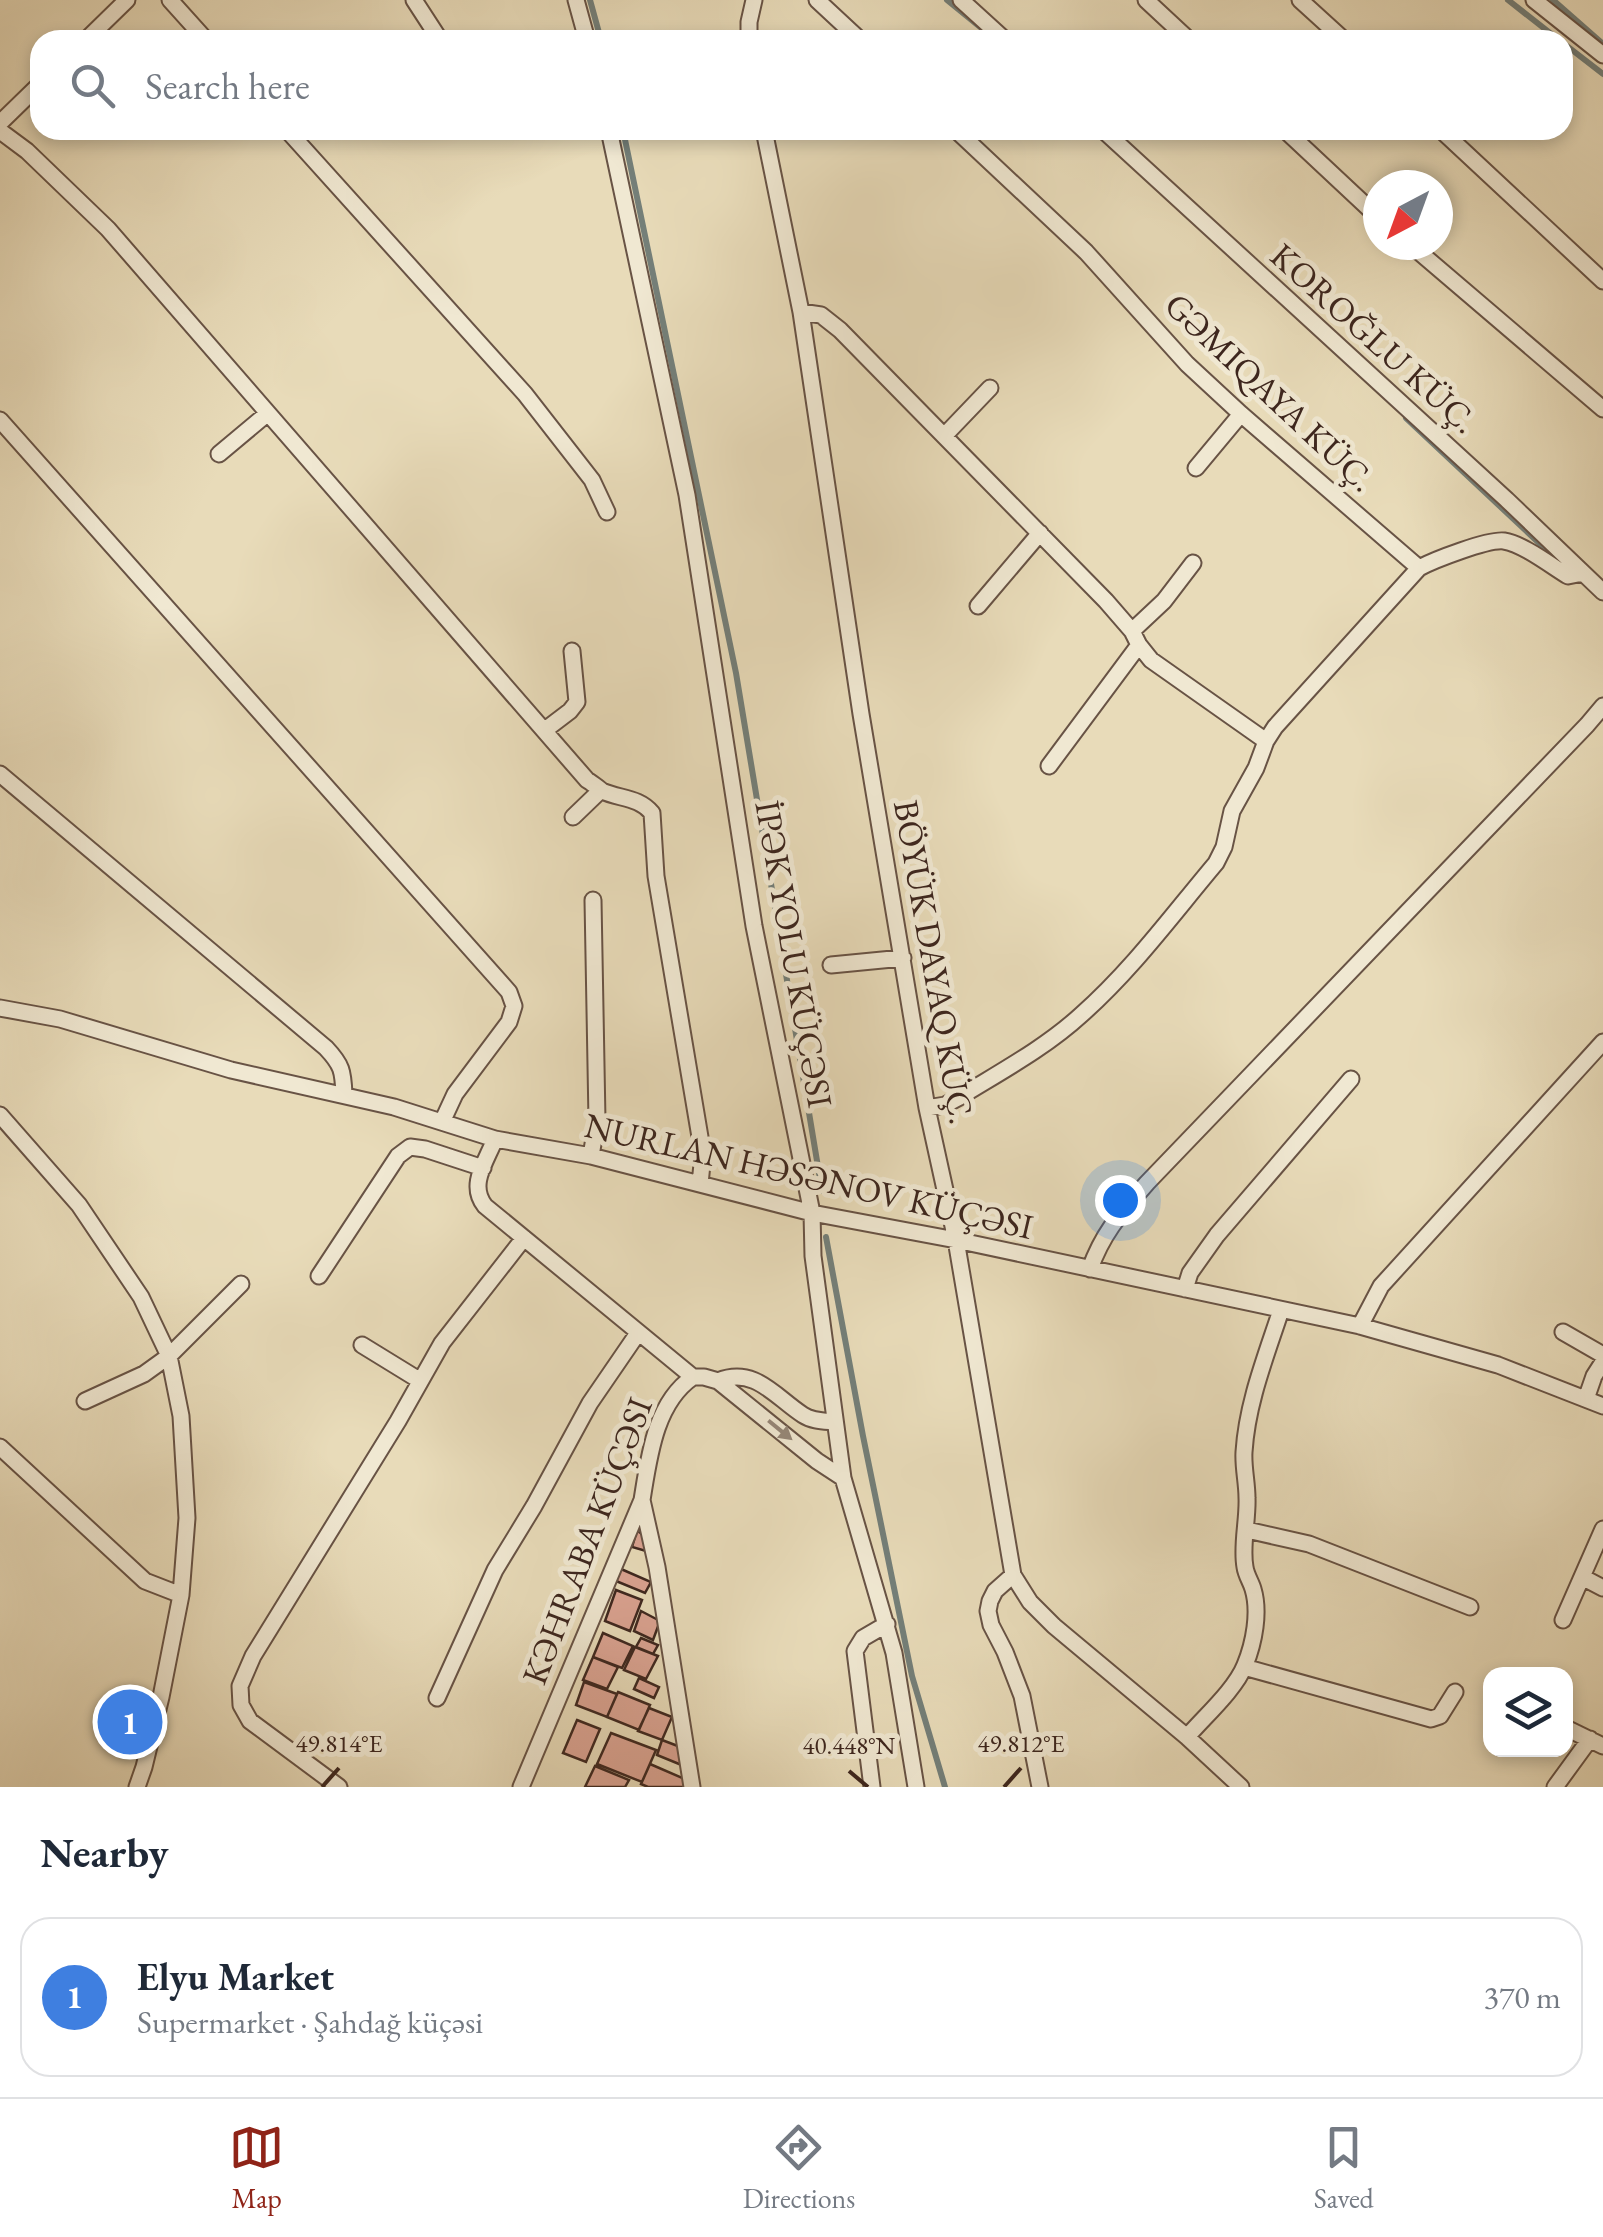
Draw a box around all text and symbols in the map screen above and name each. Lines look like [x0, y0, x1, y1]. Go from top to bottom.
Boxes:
search box [30, 30, 1573, 140]
icon: search [65, 58, 120, 113]
text: Search here [145, 61, 310, 110]
north arrow [1363, 170, 1453, 260]
street label: KOROĞLU KÜÇ. [1261, 233, 1487, 443]
street label: GƏMIQAYA KÜÇ. [1156, 283, 1385, 501]
street label: BÖYÜK DAYAQ KÜÇ. [884, 796, 985, 1127]
street label: İPƏK YOLU KÜÇƏSI [745, 797, 844, 1111]
street label: NURLAN HƏSƏNOV KÜÇƏSI [581, 1102, 1038, 1249]
your location [1095, 1175, 1146, 1226]
street label: KƏHRABA KÜÇƏSI [511, 1391, 662, 1691]
one-way arrow [767, 1419, 792, 1440]
map controls [1483, 1667, 1573, 1757]
button: layers [1483, 1667, 1573, 1757]
pin: 1 [98, 1684, 162, 1760]
text: 49.814°E [295, 1727, 383, 1759]
text: 49.812°E [977, 1727, 1065, 1759]
text: 40.448°N [803, 1729, 896, 1761]
text: Nearby [40, 1825, 169, 1880]
text: Elyu Market [137, 1952, 334, 2001]
text: 1 [66, 1976, 83, 2018]
text: 370 m [1484, 1976, 1561, 2018]
text: Supermarket · Şahdağ küçəsi [137, 2001, 483, 2043]
tab: Map [229, 2120, 284, 2216]
tab: Directions [743, 2120, 855, 2216]
tab: Saved [1314, 2120, 1374, 2216]

